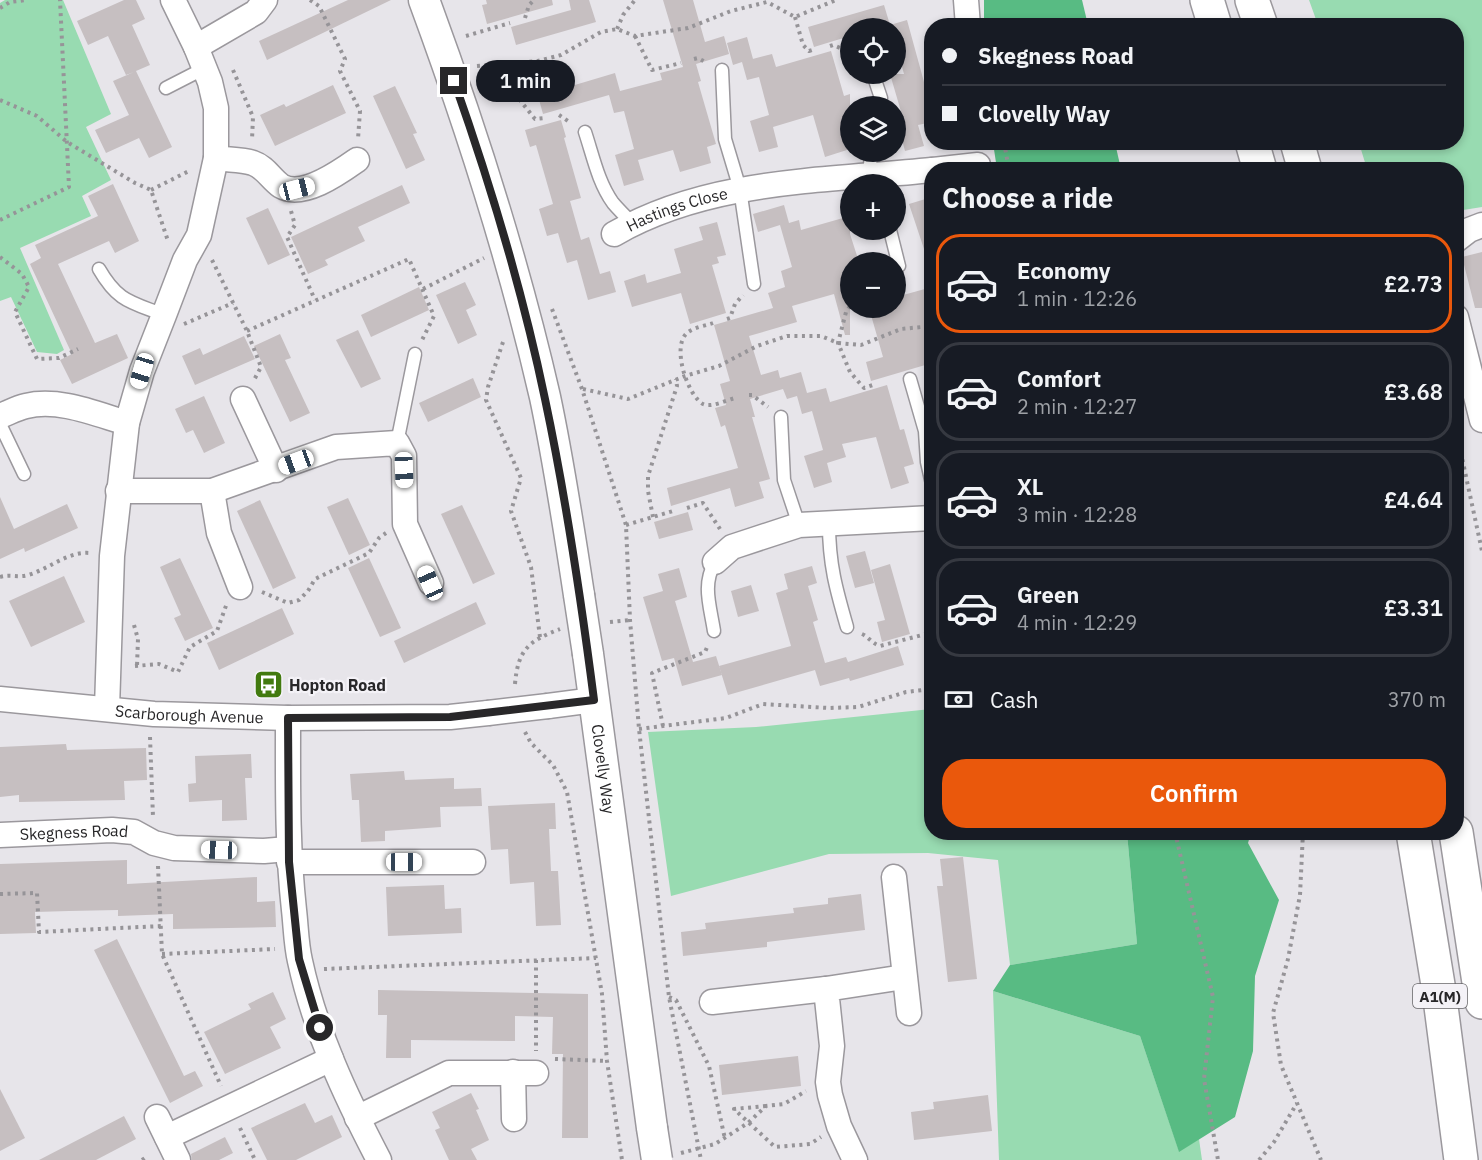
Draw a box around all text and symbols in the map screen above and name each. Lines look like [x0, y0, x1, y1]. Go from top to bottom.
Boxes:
map controls [840, 18, 906, 318]
button: locate [840, 18, 906, 84]
text: Skegness Road [978, 41, 1134, 70]
callout: 1 min [475, 60, 574, 102]
route end [440, 67, 467, 94]
text: 1 min [500, 67, 551, 94]
button: layers [840, 96, 906, 162]
text: Clovelly Way [978, 99, 1110, 128]
button: + [840, 174, 906, 240]
car [277, 176, 317, 202]
text: Choose a ride [942, 180, 1113, 215]
street label: Hastings Close [623, 183, 730, 236]
button: − [840, 252, 906, 318]
text: Economy [1017, 256, 1111, 285]
icon: car [945, 257, 999, 311]
text: £2.73 [1384, 269, 1443, 298]
text: 1 min · 12:26 [1017, 285, 1137, 312]
car [128, 351, 156, 391]
text: Comfort [1017, 364, 1101, 393]
icon: car [945, 365, 999, 419]
text: £3.68 [1384, 377, 1443, 406]
text: 2 min · 12:27 [1017, 393, 1137, 420]
car [276, 447, 316, 477]
car [394, 452, 414, 488]
text: XL [1017, 472, 1043, 501]
icon: car [945, 473, 999, 527]
text: £4.64 [1384, 485, 1443, 514]
text: 3 min · 12:28 [1017, 501, 1137, 528]
car [414, 563, 446, 603]
text: Green [1017, 580, 1079, 609]
icon: car [945, 581, 999, 635]
text: £3.31 [1384, 593, 1443, 622]
text: 4 min · 12:29 [1017, 609, 1137, 636]
bus stop icon: Hopton Road [252, 669, 284, 701]
place label: Hopton Road [289, 675, 386, 695]
icon: cash [942, 683, 975, 716]
text: Cash [990, 685, 1039, 714]
text: 370 m [1388, 686, 1446, 713]
street label: Scarborough Avenue [114, 700, 264, 727]
street label: Clovelly Way [588, 723, 619, 815]
button: Confirm [942, 759, 1446, 828]
street label: Skegness Road [19, 820, 129, 844]
car [201, 840, 237, 860]
car [386, 853, 422, 871]
road number: A1(M) [1413, 984, 1467, 1008]
route start [306, 1014, 333, 1041]

